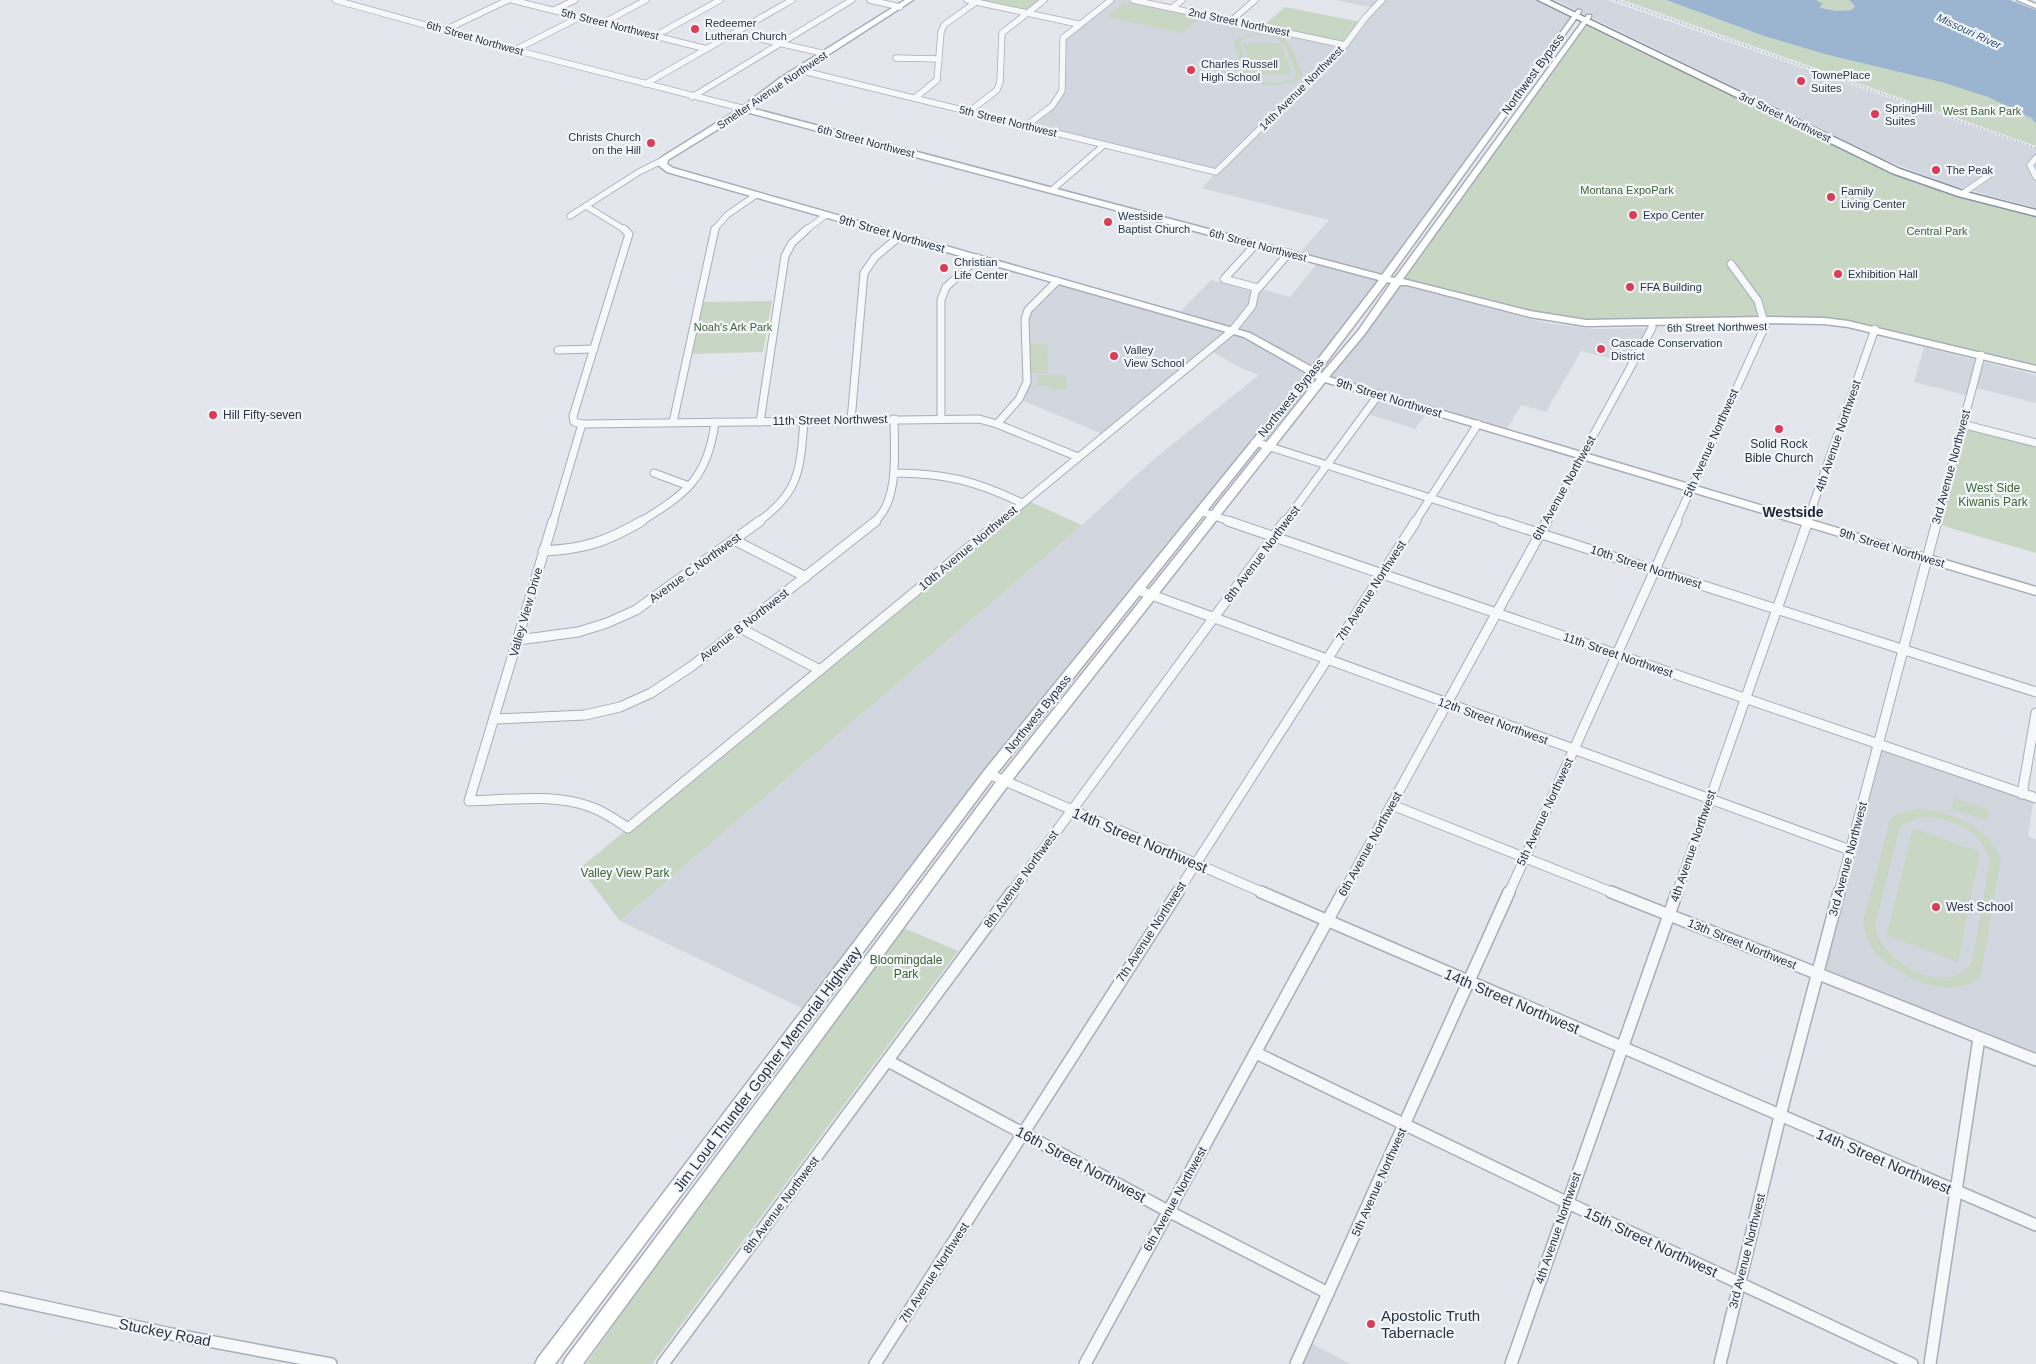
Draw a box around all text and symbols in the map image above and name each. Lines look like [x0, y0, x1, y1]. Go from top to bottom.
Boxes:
street label: 2nd Street Northwest [1187, 5, 1291, 39]
street label: 5th Street Northwest [560, 6, 660, 42]
water label: Missouri River [1935, 11, 2004, 52]
place label: Redeemer Lutheran Church [705, 17, 787, 42]
street label: 6th Street Northwest [425, 18, 525, 58]
marker: Redeemer Lutheran Church [689, 23, 701, 35]
street label: Northwest Bypass [1499, 31, 1567, 117]
street label: 14th Avenue Northwest [1257, 44, 1345, 132]
street label: Smelter Avenue Northwest [715, 49, 829, 131]
place label: Charles Russell High School [1201, 58, 1278, 83]
marker: Charles Russell High School [1185, 64, 1197, 76]
place label: TownePlace Suites [1811, 69, 1870, 94]
marker: TownePlace Suites [1795, 75, 1807, 87]
street label: 3rd Street Northwest [1737, 89, 1833, 145]
place label: SpringHill Suites [1885, 102, 1932, 127]
street label: 5th Street Northwest [958, 103, 1058, 139]
park label: West Bank Park [1943, 105, 2022, 117]
marker: SpringHill Suites [1869, 108, 1881, 120]
street label: 6th Street Northwest [816, 122, 916, 160]
place label: Christs Church on the Hill [568, 131, 641, 156]
marker: Christs Church on the Hill [645, 137, 657, 149]
marker: The Peak [1930, 164, 1942, 176]
place label: The Peak [1946, 164, 1994, 176]
park label: Montana ExpoPark [1580, 184, 1674, 196]
place label: Family Living Center [1841, 185, 1906, 210]
marker: Family Living Center [1825, 191, 1837, 203]
marker: Expo Center [1627, 209, 1639, 221]
place label: Expo Center [1643, 209, 1704, 221]
place label: Westside Baptist Church [1118, 210, 1190, 235]
street label: 9th Street Northwest [837, 212, 947, 256]
marker: Westside Baptist Church [1102, 216, 1114, 228]
park label: Central Park [1906, 225, 1968, 237]
street label: 6th Street Northwest [1208, 226, 1308, 264]
place label: Christian Life Center [954, 256, 1008, 281]
marker: Christian Life Center [938, 262, 950, 274]
marker: Exhibition Hall [1832, 268, 1844, 280]
place label: Exhibition Hall [1848, 268, 1918, 280]
marker: FFA Building [1624, 281, 1636, 293]
place label: FFA Building [1640, 281, 1702, 293]
street label: 6th Street Northwest [1667, 320, 1767, 334]
park label: Noah's Ark Park [694, 321, 773, 333]
place label: Cascade Conservation District [1611, 337, 1722, 362]
marker: Cascade Conservation District [1595, 343, 1607, 355]
place label: Valley View School [1124, 344, 1184, 369]
marker: Valley View School [1108, 350, 1120, 362]
street label: Northwest Bypass [1255, 356, 1327, 440]
street label: 9th Street Northwest [1335, 375, 1444, 421]
street label: 4th Avenue Northwest [1812, 378, 1864, 494]
street label: 5th Avenue Northwest [1681, 386, 1741, 499]
place label: Hill Fifty-seven [223, 408, 302, 422]
street label: 3rd Avenue Northwest [1929, 408, 1973, 526]
marker: Hill Fifty-seven [207, 409, 219, 421]
street label: 11th Street Northwest [772, 412, 888, 428]
marker: Solid Rock Bible Church [1773, 423, 1785, 435]
street label: 6th Avenue Northwest [1529, 433, 1599, 543]
place label: Solid Rock Bible Church [1745, 437, 1813, 465]
park label: West Side Kiwanis Park [1958, 481, 2029, 509]
street label: 10th Avenue Northwest [916, 502, 1020, 593]
street label: 8th Avenue Northwest [1221, 502, 1303, 605]
district label: Westside [1762, 504, 1824, 520]
street label: 9th Street Northwest [1838, 525, 1947, 571]
street label: Avenue C Northwest [646, 530, 744, 606]
street label: 7th Avenue Northwest [1333, 537, 1409, 644]
street label: 10th Street Northwest [1589, 542, 1704, 592]
street label: Valley View Drive [507, 565, 546, 658]
street label: Avenue B Northwest [697, 585, 792, 664]
street label: 11th Street Northwest [1561, 630, 1675, 681]
street label: Northwest Bypass [1002, 672, 1074, 756]
street label: 12th Street Northwest [1436, 695, 1551, 748]
street label: 5th Avenue Northwest [1514, 755, 1576, 868]
street label: 4th Avenue Northwest [1667, 788, 1719, 904]
street label: 6th Avenue Northwest [1335, 789, 1405, 899]
street label: 3rd Avenue Northwest [1826, 800, 1870, 918]
street label: 14th Street Northwest [1070, 804, 1211, 876]
street label: 8th Avenue Northwest [981, 827, 1061, 931]
park label: Valley View Park [581, 866, 670, 880]
street label: 7th Avenue Northwest [1113, 878, 1189, 985]
place label: West School [1946, 900, 2013, 914]
marker: West School [1930, 901, 1942, 913]
street label: 13th Street Northwest [1686, 916, 1799, 972]
street label: Jim Loud Thunder Gopher Memorial Highway [669, 943, 865, 1195]
park label: Bloomingdale Park [870, 953, 943, 981]
street label: 14th Street Northwest [1442, 965, 1583, 1037]
street label: 16th Street Northwest [1013, 1122, 1150, 1206]
street label: 5th Avenue Northwest [1349, 1125, 1409, 1238]
street label: 14th Street Northwest [1814, 1125, 1955, 1197]
street label: 6th Avenue Northwest [1140, 1144, 1210, 1254]
street label: 8th Avenue Northwest [740, 1153, 822, 1256]
street label: 4th Avenue Northwest [1532, 1170, 1584, 1286]
street label: 3rd Avenue Northwest [1726, 1191, 1768, 1310]
street label: 15th Street Northwest [1582, 1204, 1721, 1281]
street label: 7th Avenue Northwest [896, 1219, 972, 1326]
place label: Apostolic Truth Tabernacle [1381, 1307, 1480, 1341]
street label: Stuckey Road [118, 1315, 212, 1349]
marker: Apostolic Truth Tabernacle [1365, 1318, 1377, 1330]

